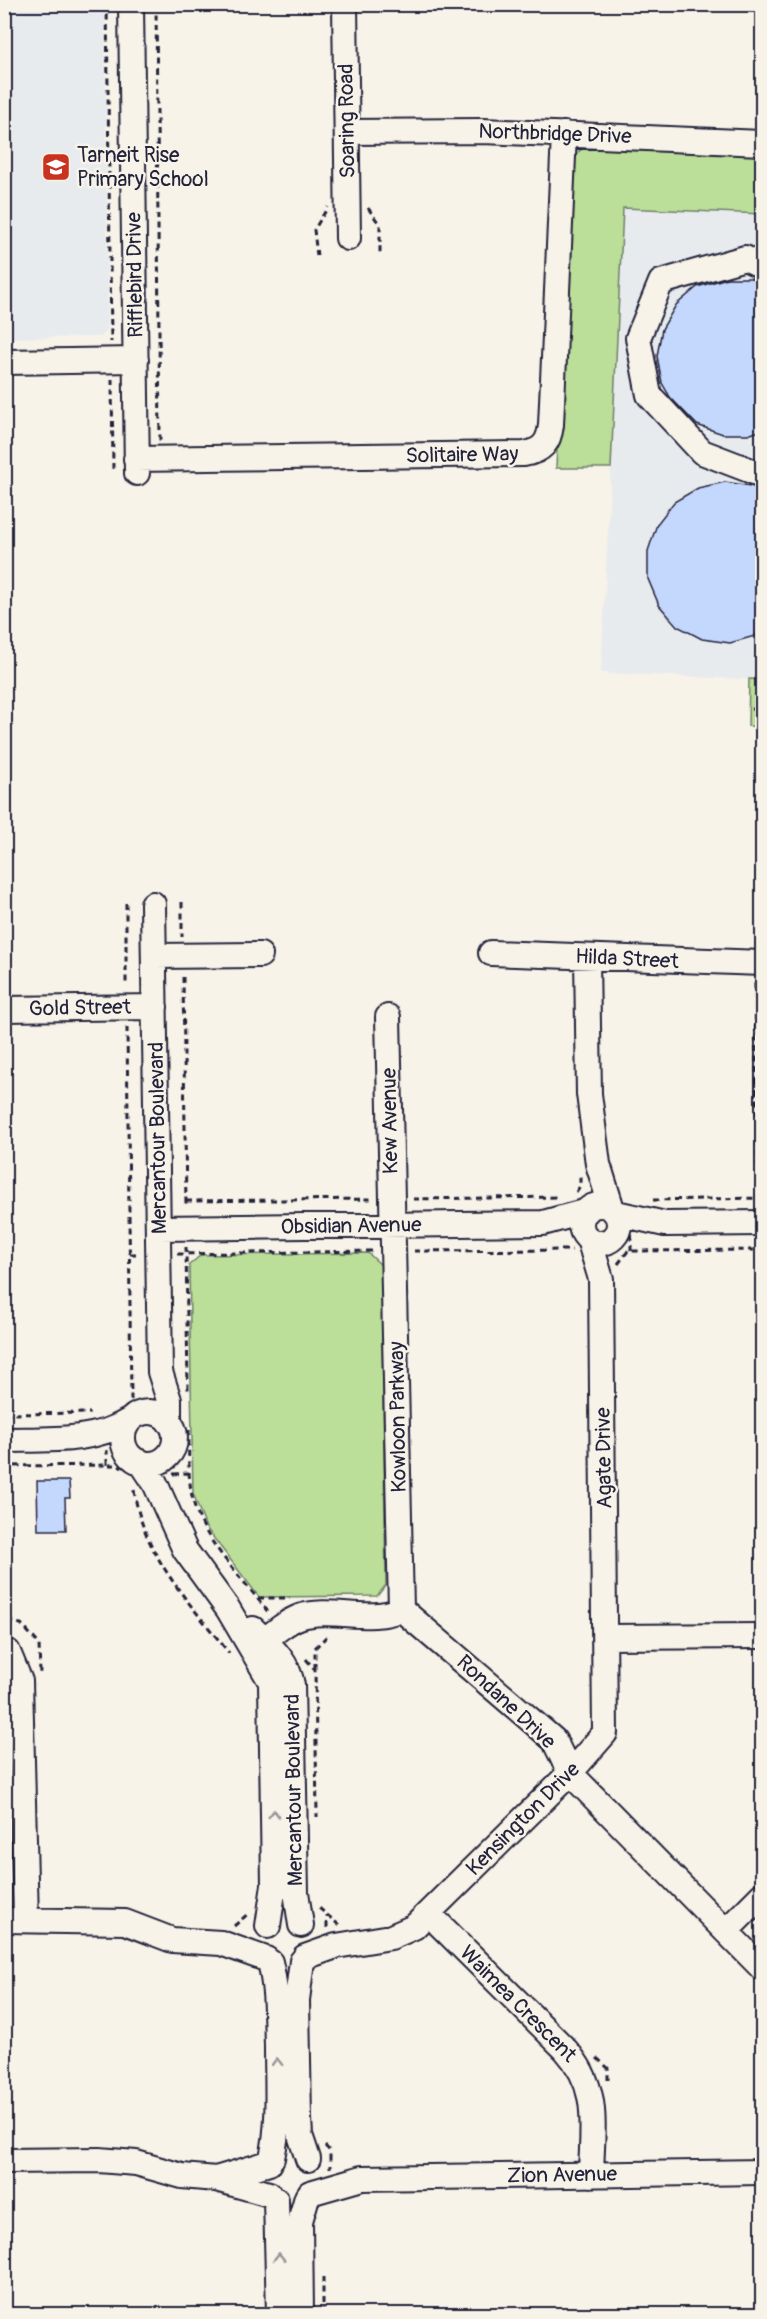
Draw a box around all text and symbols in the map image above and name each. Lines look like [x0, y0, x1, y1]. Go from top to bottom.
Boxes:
street label: Soaring Road [333, 63, 361, 179]
street label: Northbridge Drive [478, 118, 633, 150]
place label: Tarneit Rise Primary School [77, 142, 209, 193]
school or university icon: Tarneit Rise Primary School [40, 151, 72, 183]
street label: Rifflebird Drive [120, 211, 150, 338]
street label: Solitaire Way [405, 441, 519, 469]
street label: Hilda Street [575, 943, 680, 975]
street label: Gold Street [29, 994, 132, 1022]
street label: Mercantour Boulevard [143, 1042, 173, 1234]
street label: Kew Avenue [376, 1067, 404, 1174]
street label: Obsidian Avenue [280, 1211, 422, 1241]
street label: Kowloon Parkway [383, 1341, 413, 1493]
street label: Agate Drive [590, 1406, 618, 1509]
street label: Rondane Drive [451, 1649, 562, 1755]
street label: Mercantour Boulevard [279, 1694, 309, 1886]
street label: Kensington Drive [460, 1756, 586, 1882]
one-way arrow [268, 1810, 280, 1819]
street label: Waimea Crescent [454, 1940, 583, 2069]
one-way arrow [271, 2058, 283, 2067]
street label: Zion Avenue [507, 2161, 618, 2189]
one-way arrow [273, 2253, 285, 2262]

